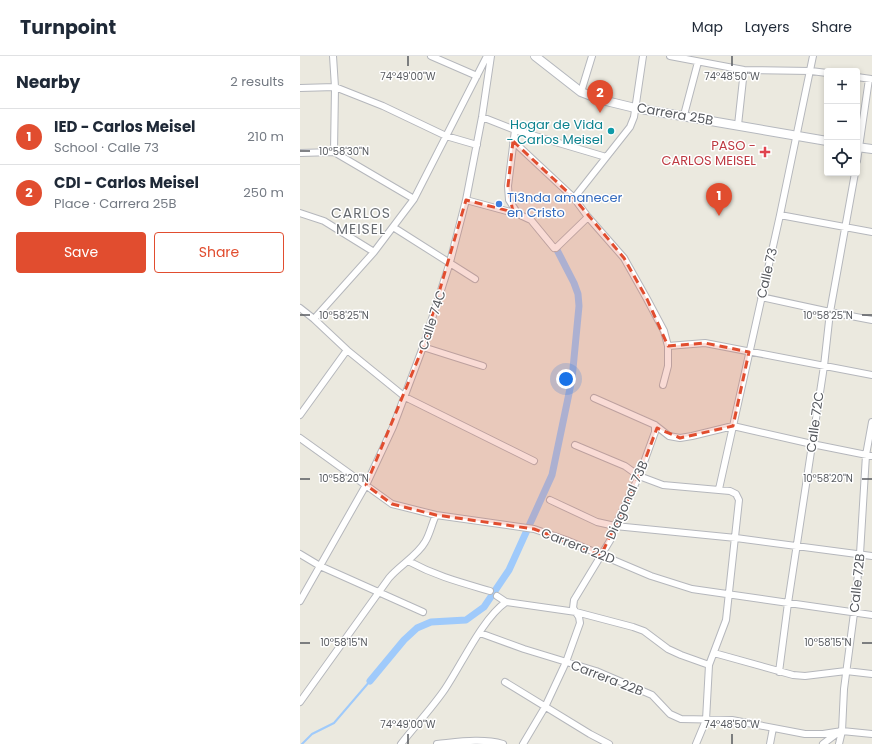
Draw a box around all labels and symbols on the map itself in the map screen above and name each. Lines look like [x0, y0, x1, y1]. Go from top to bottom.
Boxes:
text: 74°49'00"W [380, 69, 436, 84]
text: 74°48'50"W [704, 69, 760, 84]
pin: 2 [587, 80, 613, 113]
street label: Carrera 25B [635, 98, 715, 130]
place label: Hogar de Vida - Carlos Meisel [506, 115, 603, 149]
marker: Hogar de Vida - Carlos Meisel [606, 126, 616, 136]
place label: PASO - CARLOS MEISEL [661, 136, 756, 170]
text: 10°58'30"N [319, 144, 369, 159]
marker: PASO - CARLOS MEISEL [759, 146, 771, 158]
pin: 1 [706, 183, 732, 216]
place label: Ti3nda amanecer en Cristo [507, 188, 623, 222]
marker: Ti3nda amanecer en Cristo [494, 199, 504, 209]
district label: CARLOS MEISEL [331, 203, 391, 239]
street label: Calle 73 [752, 246, 782, 300]
street label: Calle 74C [413, 288, 451, 352]
text: 10°58'25"N [319, 308, 369, 323]
text: 10°58'25"N [803, 308, 853, 323]
your location [556, 369, 576, 389]
street label: Calle 72C [801, 390, 829, 454]
street label: Diagonal 73B [601, 457, 653, 543]
text: 10°58'20"N [319, 471, 369, 486]
text: 10°58'20"N [803, 471, 853, 486]
street label: Carrera 22D [538, 523, 618, 569]
street label: Calle 72B [844, 552, 870, 613]
text: 10°58'15"N [320, 635, 368, 650]
text: 10°58'15"N [804, 635, 852, 650]
street label: Carrera 22B [568, 655, 646, 701]
text: 74°49'00"W [380, 717, 436, 732]
text: 74°48'50"W [704, 717, 760, 732]

